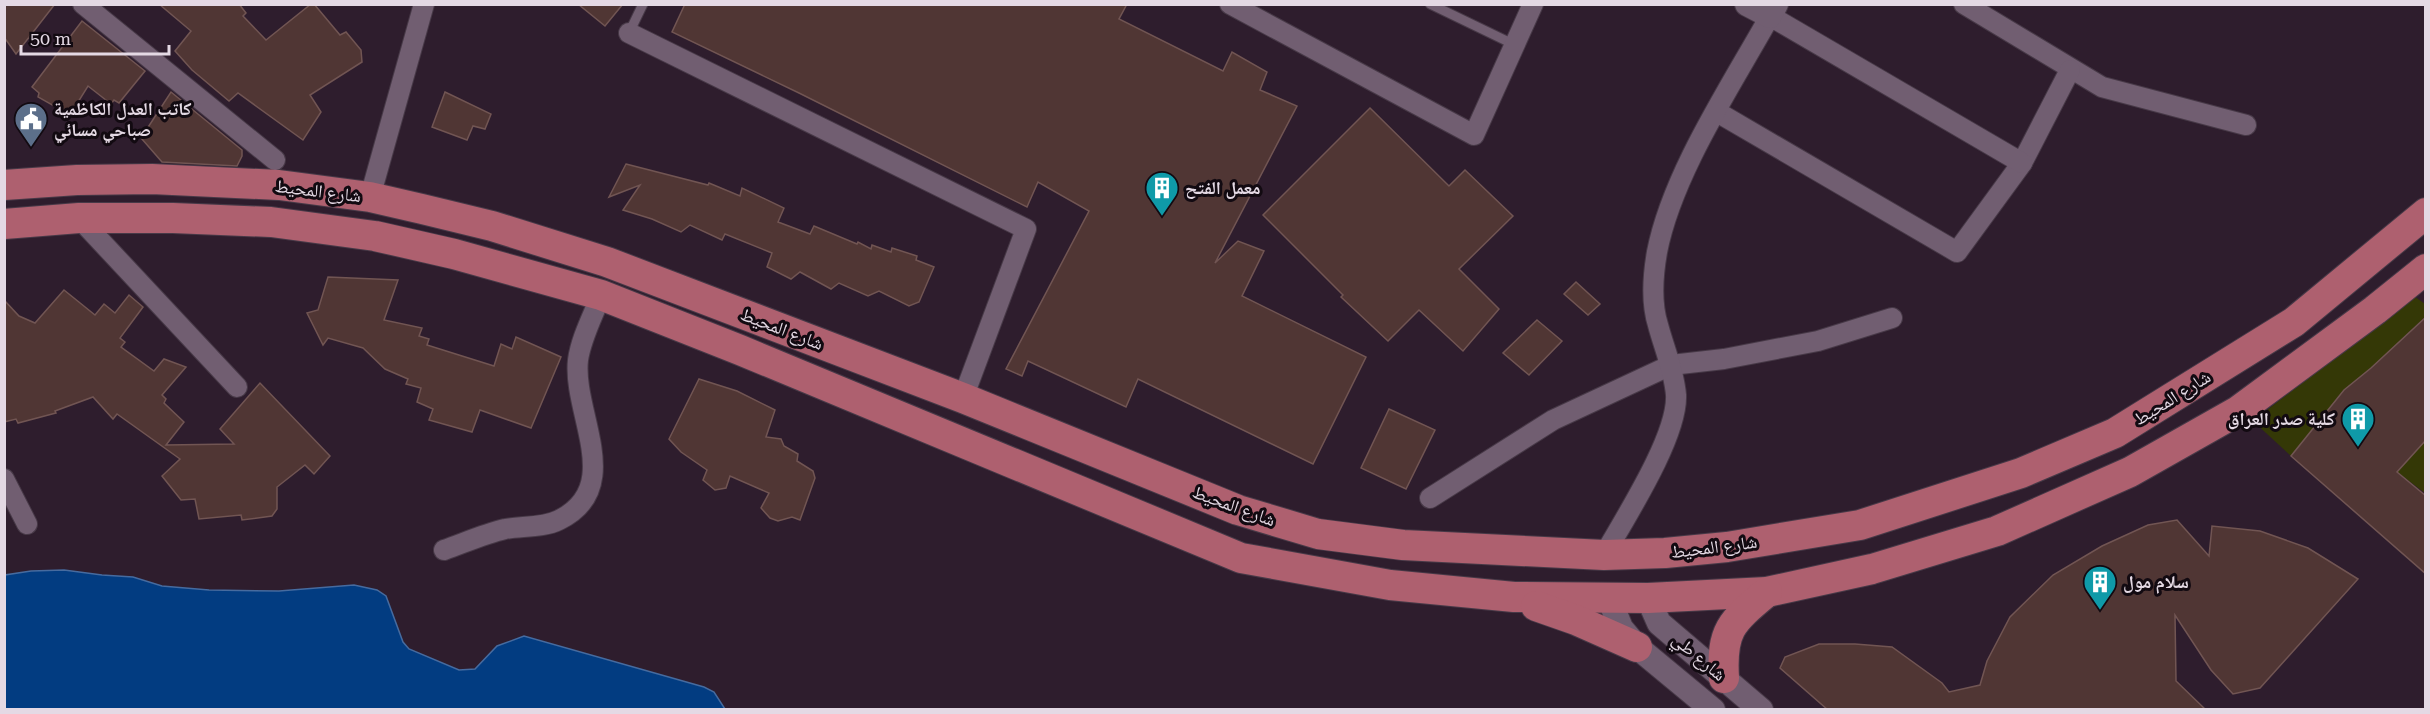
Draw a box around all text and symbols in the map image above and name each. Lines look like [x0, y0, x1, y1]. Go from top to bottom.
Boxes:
scale bar [21, 18, 170, 56]
text: 50 m [30, 28, 71, 49]
place label: كاتب العدل الكاظمية صباحي مسائي [54, 98, 191, 144]
public building icon: كاتب العدل الكاظمية صباحي مسائي [13, 101, 49, 148]
building icon: معمل الفتح [1144, 170, 1180, 217]
street label: شارع المحيط [274, 175, 362, 207]
place label: معمل الفتح [1185, 177, 1261, 200]
street label: شارع المحيط [738, 303, 826, 355]
street label: شارع المحيط [2129, 366, 2215, 430]
building icon: كلية صدر العراق [2340, 401, 2376, 448]
place label: كلية صدر العراق [2228, 408, 2335, 430]
street label: شارع المحيط [1189, 481, 1279, 531]
street label: شارع المحيط [1670, 531, 1758, 563]
building icon: سلام مول [2082, 564, 2118, 611]
place label: سلام مول [2123, 571, 2189, 594]
street label: شارع طي [1665, 628, 1730, 688]

